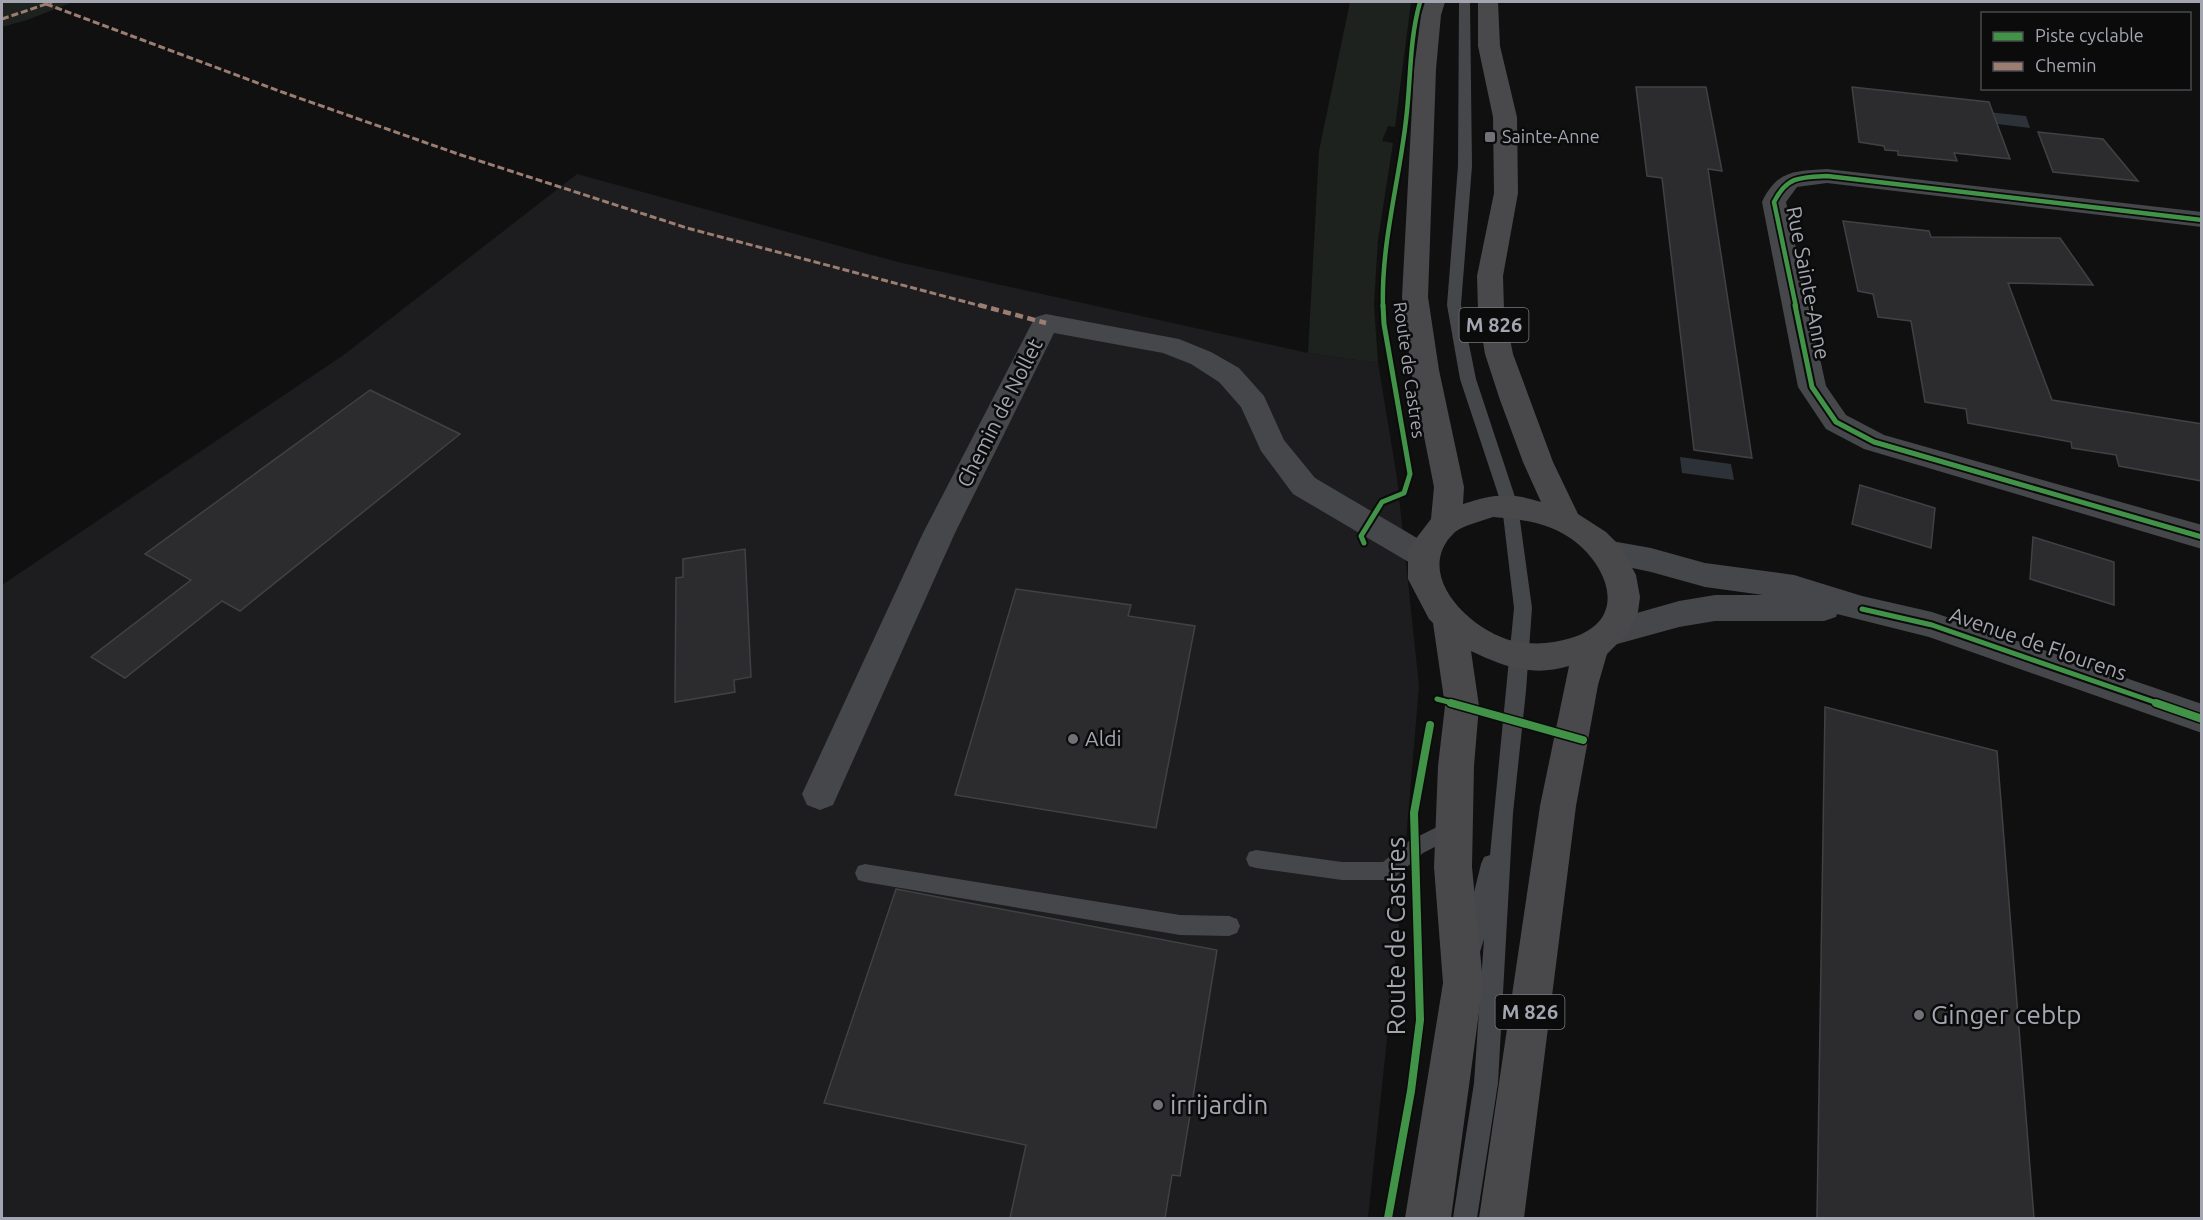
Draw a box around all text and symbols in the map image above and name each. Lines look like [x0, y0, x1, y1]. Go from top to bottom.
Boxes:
legend [1981, 12, 2191, 90]
text: Piste cyclable [2035, 25, 2144, 45]
text: Chemin [2035, 55, 2096, 75]
place label: Sainte-Anne [1502, 126, 1600, 146]
marker: Sainte-Anne [1483, 130, 1497, 144]
street label: Rue Sainte-Anne [1782, 204, 1836, 361]
street label: Route de Castres [1391, 300, 1429, 439]
road number: M 826 [1460, 308, 1528, 342]
street label: Chemin de Nollet [951, 334, 1047, 491]
street label: Avenue de Flourens [1947, 601, 2130, 685]
place label: Aldi [1085, 726, 1122, 750]
marker: Aldi [1066, 732, 1080, 746]
street label: Route de Castres [1381, 837, 1410, 1035]
road number: M 826 [1496, 995, 1564, 1029]
place label: Ginger cebtp [1931, 1000, 2082, 1029]
marker: Ginger cebtp [1912, 1008, 1926, 1022]
place label: irrijardin [1170, 1090, 1268, 1119]
marker: irrijardin [1151, 1098, 1165, 1112]

